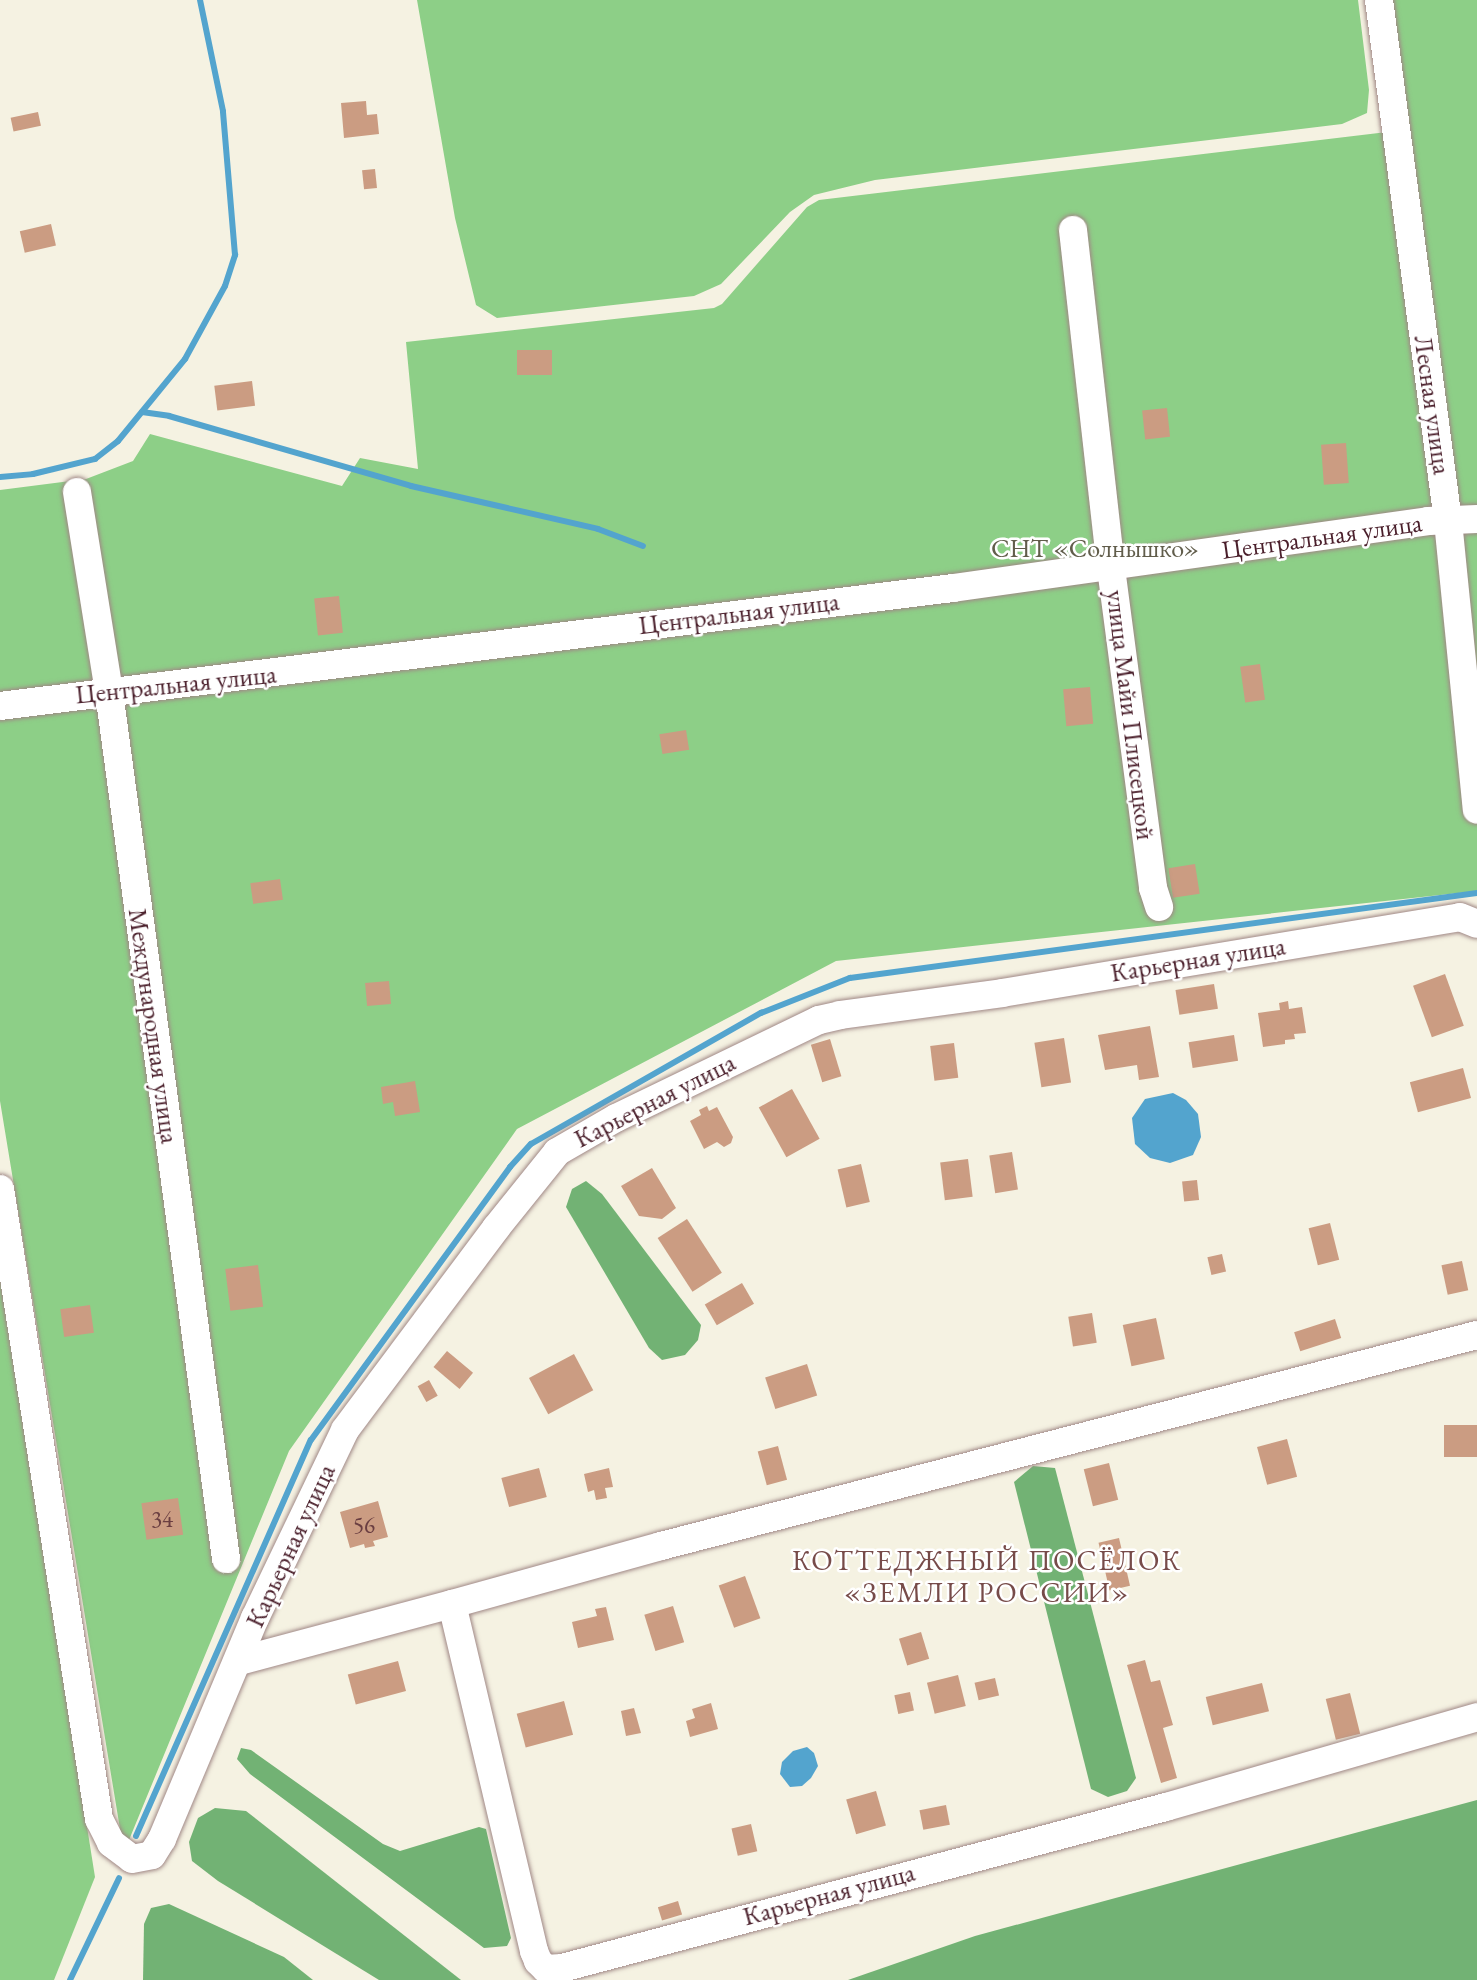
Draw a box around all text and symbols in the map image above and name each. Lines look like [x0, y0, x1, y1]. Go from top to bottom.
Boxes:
street label: Лесная улица [1407, 334, 1457, 476]
street label: Центральная улица [1220, 507, 1424, 567]
park label: СНТ «Солнышко» [991, 533, 1199, 565]
street label: Центральная улица [637, 586, 841, 642]
street label: улица Майи Плисецкой [1099, 588, 1161, 842]
street label: Центральная улица [74, 659, 278, 711]
street label: Международная улица [121, 906, 185, 1146]
street label: Карьерная улица [1108, 931, 1288, 989]
street label: Карьерная улица [569, 1047, 741, 1155]
street label: Карьерная улица [240, 1459, 342, 1633]
house number: 34 [151, 1505, 173, 1533]
house number: 56 [353, 1511, 375, 1539]
district label: КОТТЕДЖНЫЙ ПОСЁЛОК «ЗЕМЛИ РОССИИ» [794, 1543, 1180, 1609]
street label: Карьерная улица [740, 1857, 918, 1933]

